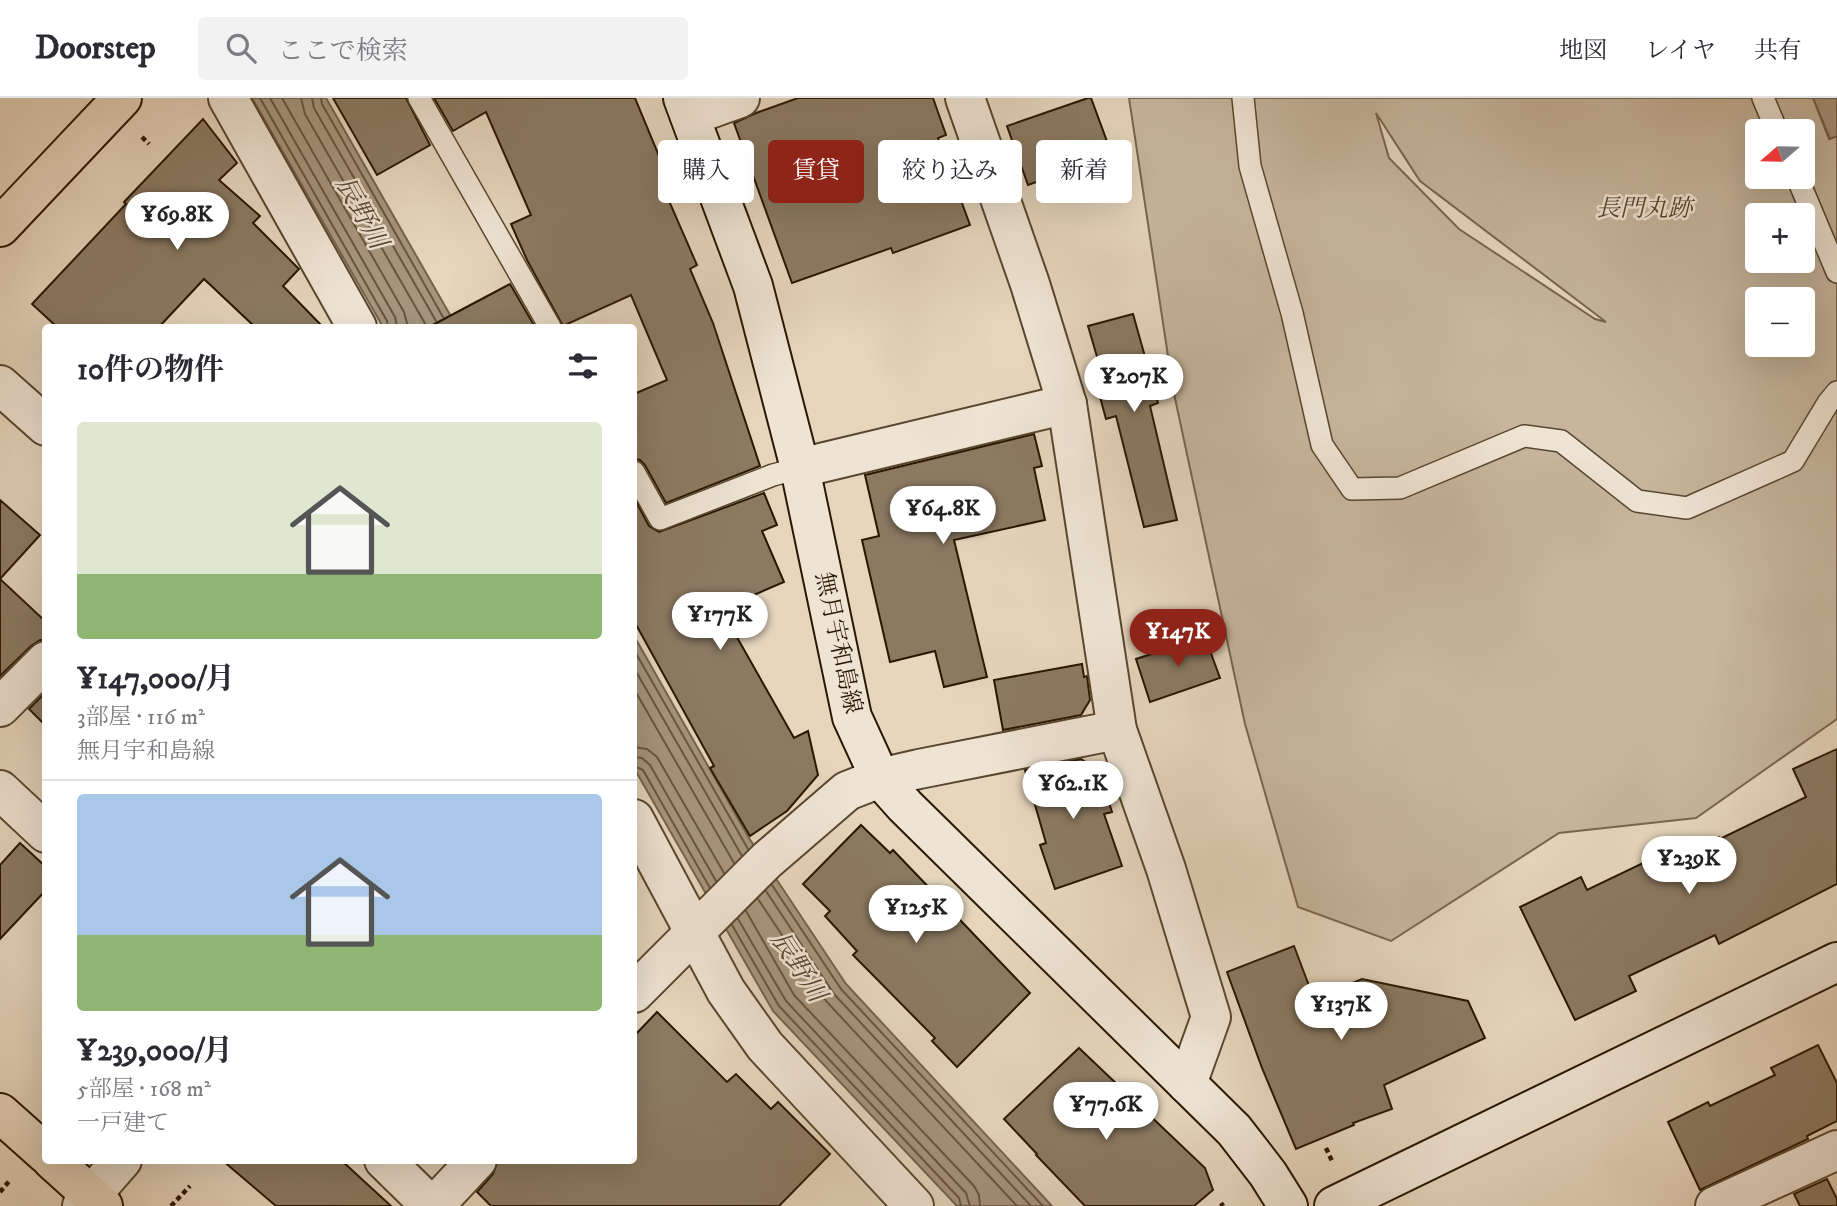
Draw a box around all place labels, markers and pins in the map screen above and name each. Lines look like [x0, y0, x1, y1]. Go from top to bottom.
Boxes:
pin: ¥69.8K [120, 192, 234, 252]
pin: ¥207K [1085, 354, 1183, 414]
pin: ¥64.8K [886, 486, 1000, 546]
pin: ¥177K [671, 592, 769, 652]
pin: ¥147K [1129, 610, 1227, 669]
pin: ¥62.1K [1016, 762, 1130, 821]
pin: ¥239K [1640, 836, 1738, 896]
pin: ¥125K [867, 886, 965, 945]
pin: ¥137K [1292, 982, 1390, 1042]
pin: ¥77.6K [1049, 1082, 1163, 1142]

